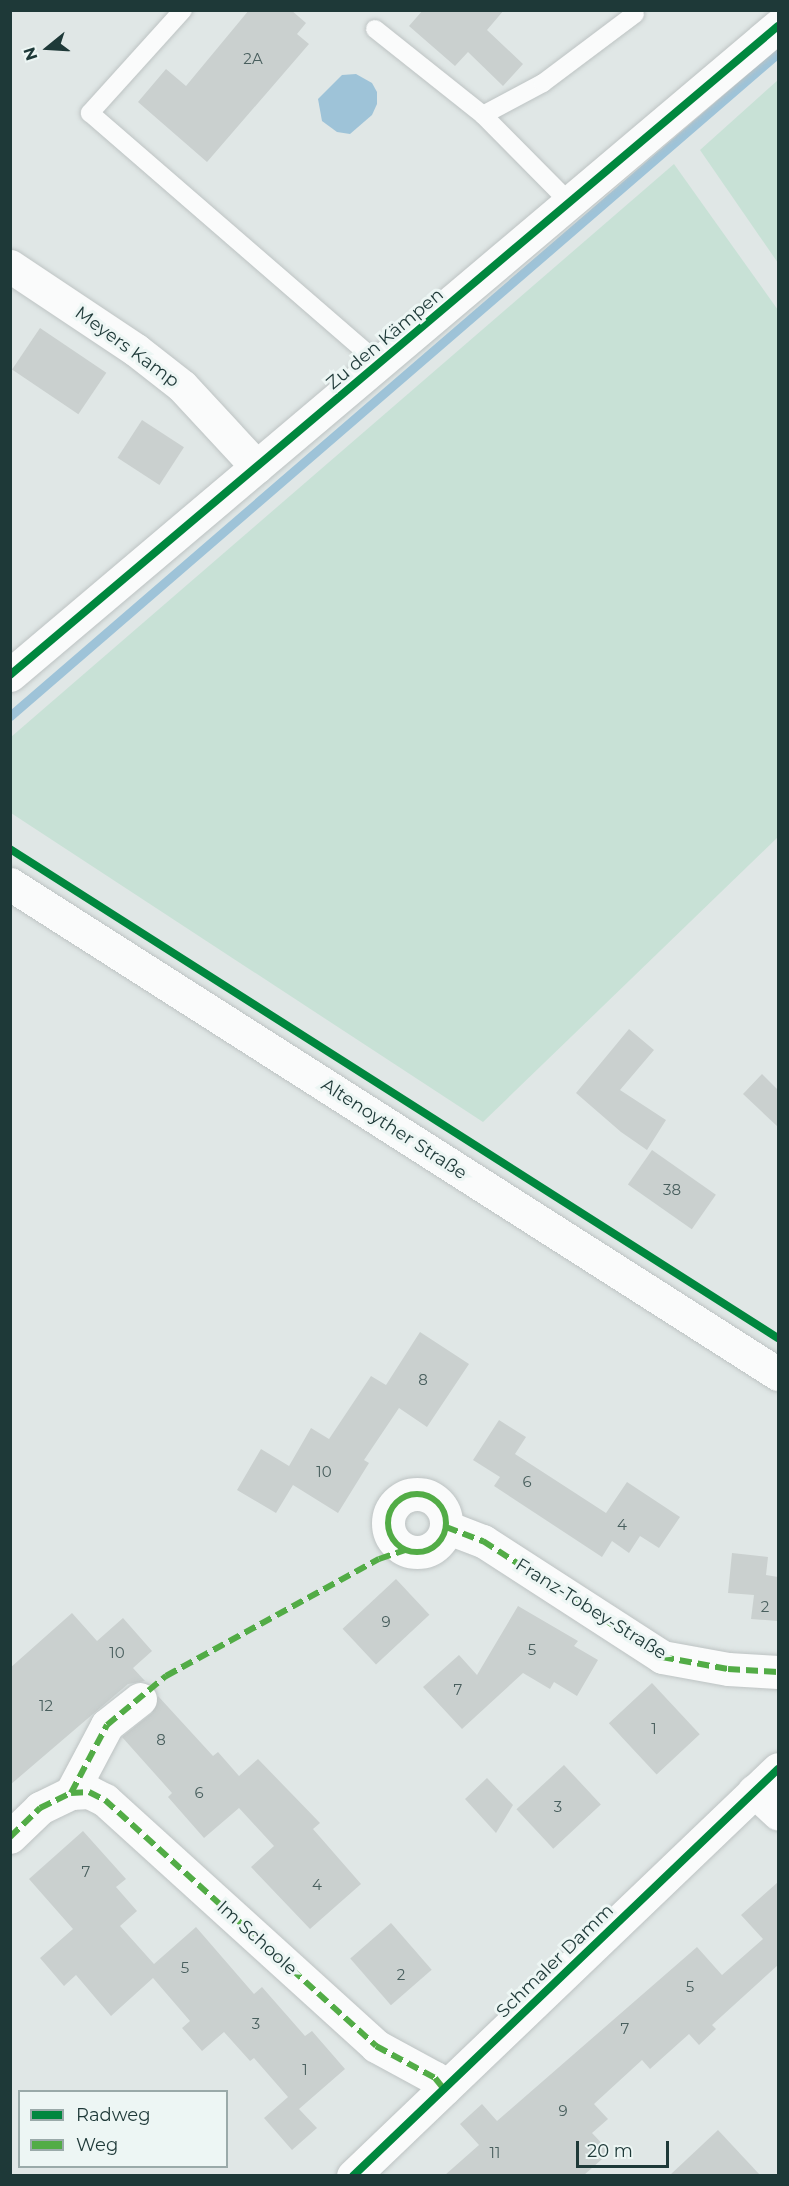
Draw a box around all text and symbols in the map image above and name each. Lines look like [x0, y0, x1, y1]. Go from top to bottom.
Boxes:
north arrow [18, 18, 78, 78]
text: N [19, 45, 41, 63]
house number: 2A [243, 50, 263, 68]
street label: Zu den Kämpen [322, 284, 448, 394]
street label: Meyers Kamp [71, 302, 183, 392]
street label: Altenoyther Straße [317, 1074, 471, 1184]
house number: 38 [663, 1181, 681, 1199]
house number: 8 [418, 1371, 428, 1389]
house number: 10 [316, 1463, 332, 1481]
house number: 6 [522, 1473, 532, 1491]
house number: 4 [617, 1516, 627, 1534]
street label: Franz-Tobey-Straße [512, 1554, 670, 1664]
house number: 2 [761, 1598, 769, 1616]
house number: 9 [381, 1613, 391, 1631]
house number: 5 [528, 1641, 536, 1659]
house number: 10 [109, 1644, 125, 1662]
house number: 7 [454, 1681, 462, 1699]
house number: 12 [39, 1697, 53, 1715]
house number: 1 [651, 1720, 657, 1738]
house number: 8 [156, 1731, 166, 1749]
house number: 6 [194, 1784, 204, 1802]
house number: 3 [554, 1798, 562, 1816]
house number: 7 [82, 1863, 90, 1881]
house number: 4 [312, 1876, 322, 1894]
street label: Im Schoole [212, 1896, 302, 1980]
street label: Schmaler Damm [492, 1900, 618, 2022]
house number: 5 [181, 1959, 189, 1977]
house number: 2 [397, 1966, 405, 1984]
house number: 5 [686, 1978, 694, 1996]
house number: 3 [252, 2015, 260, 2033]
house number: 7 [621, 2020, 629, 2038]
house number: 1 [302, 2061, 308, 2079]
legend [18, 2090, 228, 2168]
house number: 9 [558, 2102, 568, 2120]
text: Radweg [76, 2104, 151, 2126]
scale bar [579, 2129, 672, 2167]
text: Weg [76, 2134, 118, 2156]
text: 20 m [587, 2140, 633, 2162]
house number: 11 [490, 2144, 500, 2162]

